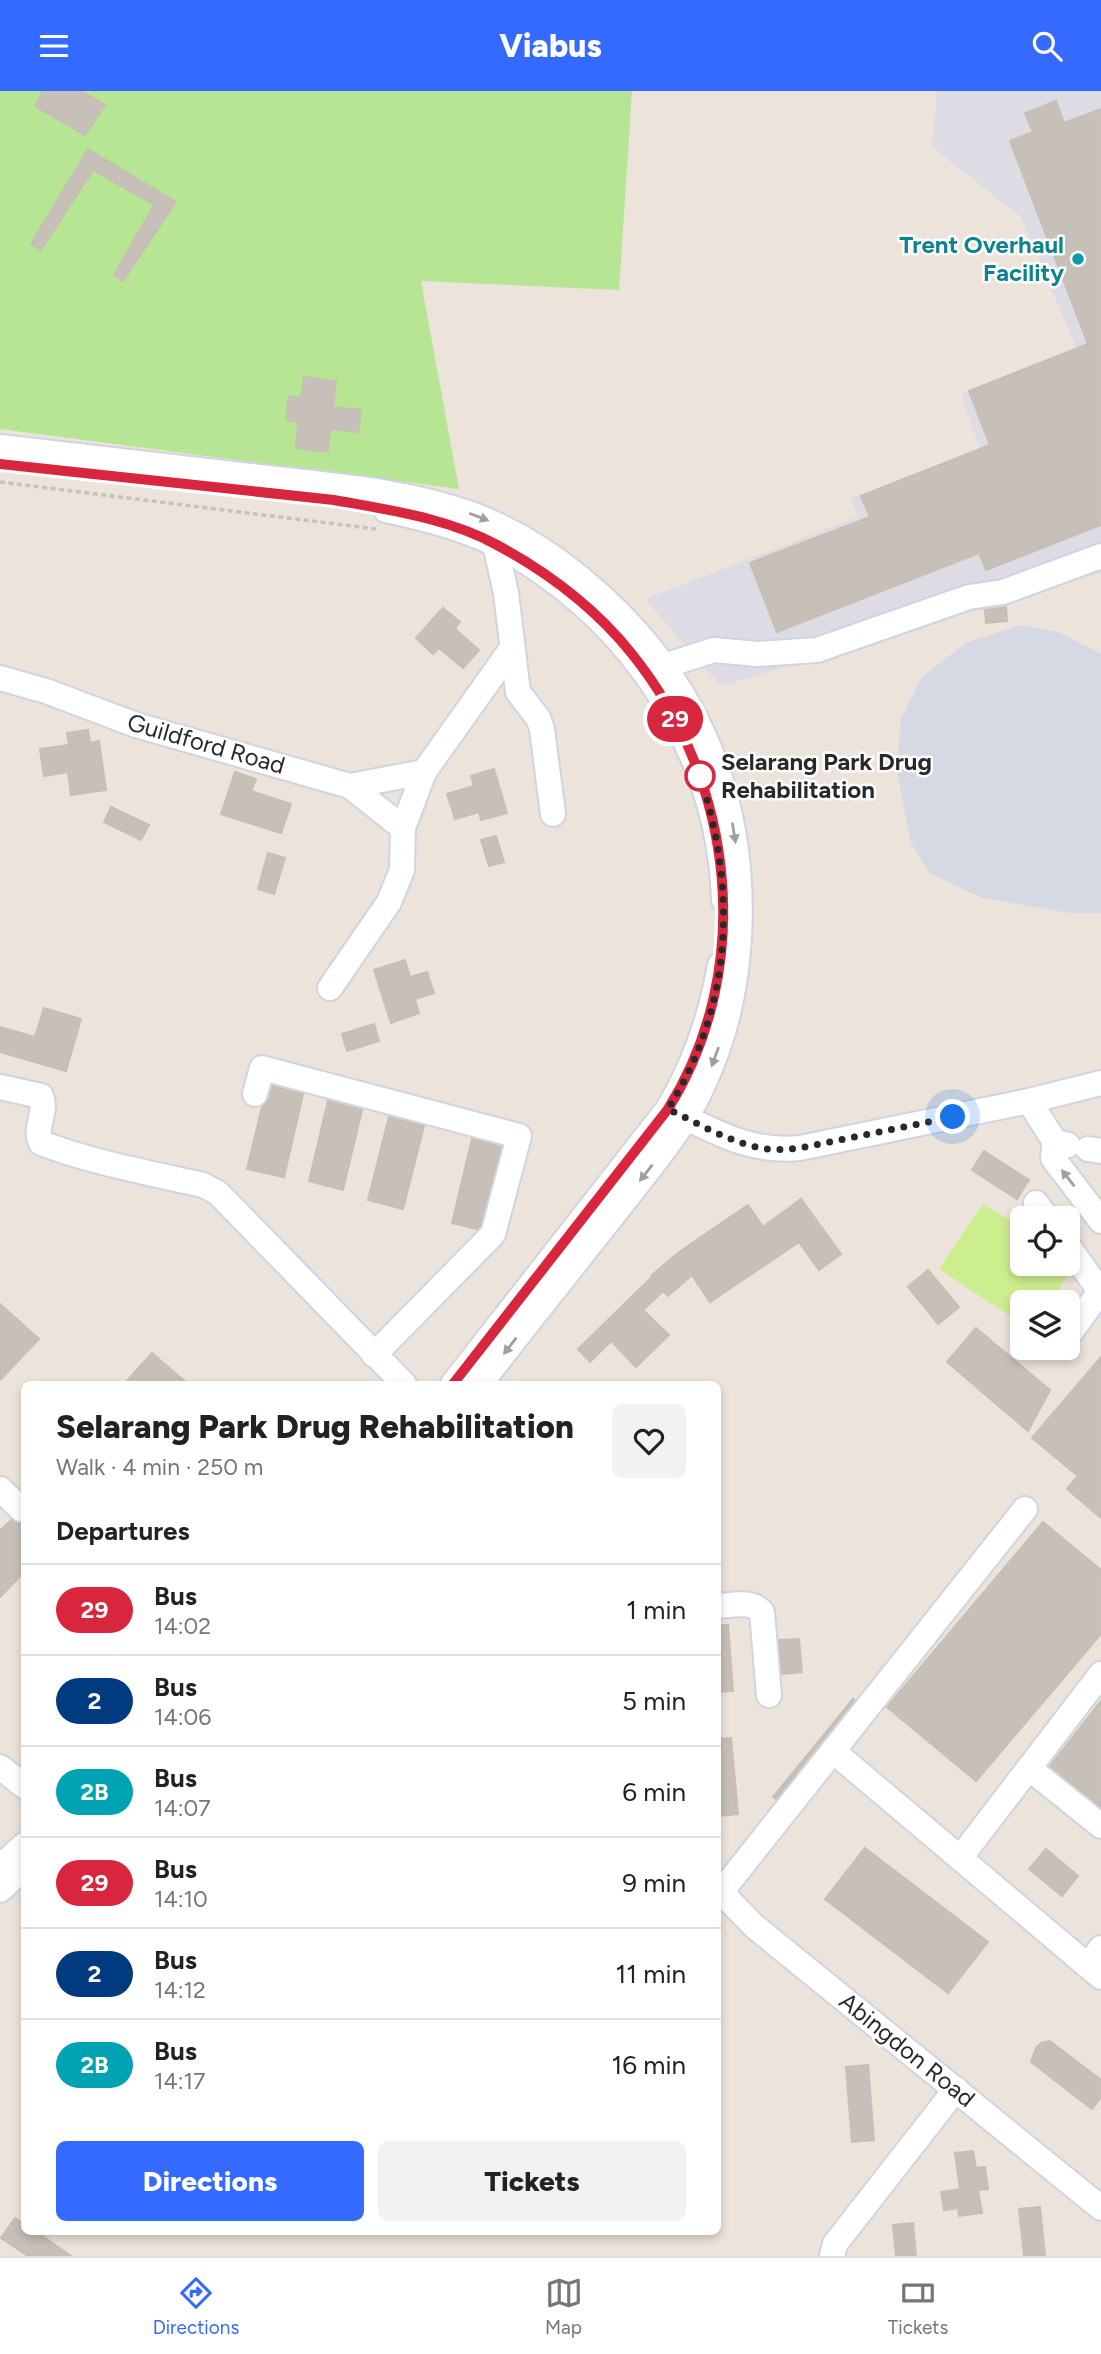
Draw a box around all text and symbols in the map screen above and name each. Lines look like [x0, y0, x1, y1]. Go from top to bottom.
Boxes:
icon: menu [35, 27, 73, 65]
text: Viabus [499, 27, 602, 65]
icon: search [1028, 27, 1066, 65]
place label: Trent Overhaul Facility [899, 230, 1064, 287]
marker: Trent Overhaul Facility [1070, 251, 1086, 267]
one-way arrow [468, 512, 489, 523]
line badge: 29 [644, 696, 706, 742]
text: 29 [661, 704, 689, 733]
street label: Guildford Road [124, 707, 288, 780]
place label: Selarang Park Drug Rehabilitation [721, 747, 932, 804]
marker: Selarang Park Drug Rehabilitation [685, 761, 715, 791]
one-way arrow [729, 822, 740, 844]
one-way arrow [709, 1047, 720, 1068]
your location [935, 1099, 970, 1134]
one-way arrow [639, 1164, 653, 1182]
one-way arrow [1062, 1169, 1076, 1187]
map controls [1010, 1206, 1080, 1360]
button: locate [1010, 1206, 1080, 1276]
button: layers [1010, 1290, 1080, 1360]
one-way arrow [503, 1336, 518, 1354]
button: heart [612, 1404, 686, 1478]
text: Selarang Park Drug Rehabilitation [56, 1407, 574, 1446]
text: Walk · 4 min · 250 m [56, 1453, 263, 1481]
text: Departures [56, 1515, 190, 1547]
text: Bus [154, 1580, 197, 1612]
text: 1 min [626, 1594, 686, 1626]
text: 29 [81, 1595, 108, 1624]
text: 14:02 [154, 1612, 211, 1640]
text: Bus [154, 1671, 197, 1703]
text: 5 min [622, 1685, 686, 1717]
text: 2 [88, 1686, 101, 1715]
text: 14:06 [154, 1703, 211, 1731]
text: Bus [154, 1762, 197, 1794]
text: 6 min [622, 1776, 686, 1808]
text: 2B [80, 1777, 109, 1806]
text: 14:07 [154, 1794, 211, 1822]
text: Bus [154, 1853, 197, 1885]
text: 9 min [622, 1867, 686, 1899]
text: 29 [81, 1868, 108, 1897]
text: 14:10 [154, 1885, 208, 1913]
text: Bus [154, 1944, 197, 1976]
text: 11 min [615, 1958, 686, 1990]
text: 2 [88, 1959, 101, 1988]
text: 14:12 [154, 1976, 206, 2004]
street label: Abingdon Road [834, 1986, 981, 2113]
text: Bus [154, 2035, 197, 2067]
text: 16 min [611, 2049, 686, 2081]
text: 2B [80, 2050, 109, 2079]
text: 14:17 [154, 2067, 205, 2095]
button: Directions [56, 2141, 364, 2221]
button: Tickets [378, 2141, 686, 2221]
tab: Directions [153, 2274, 239, 2339]
tab: Map [545, 2274, 583, 2339]
tab: Tickets [888, 2274, 948, 2339]

